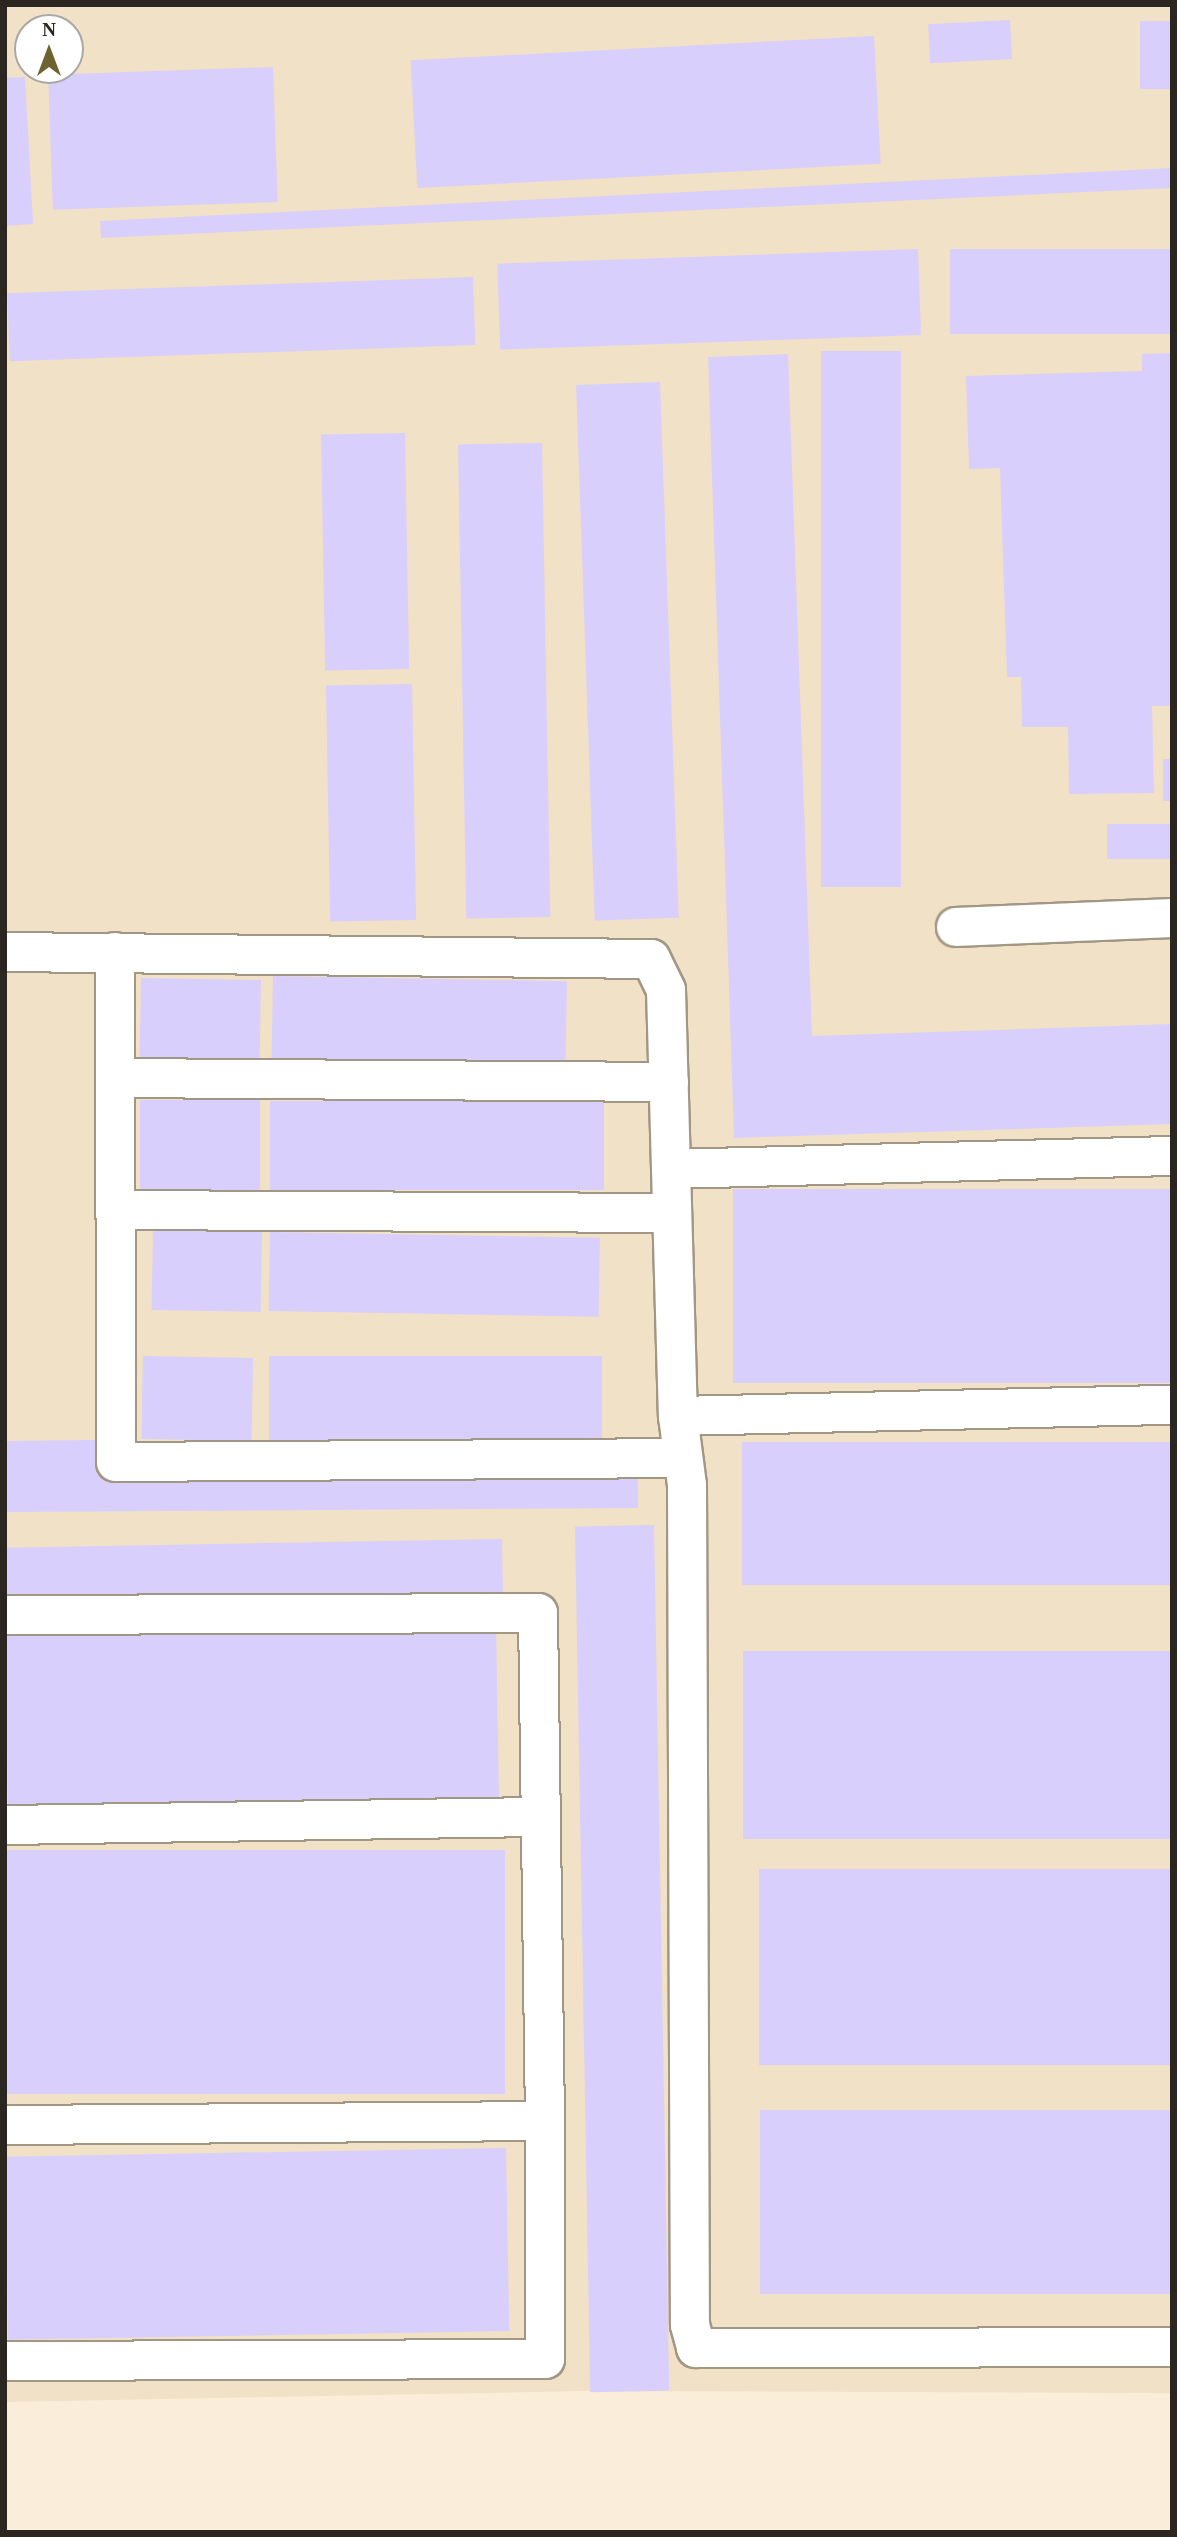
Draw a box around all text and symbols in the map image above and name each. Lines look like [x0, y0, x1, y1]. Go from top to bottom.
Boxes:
north arrow [14, 14, 84, 84]
text: N [42, 19, 56, 40]

